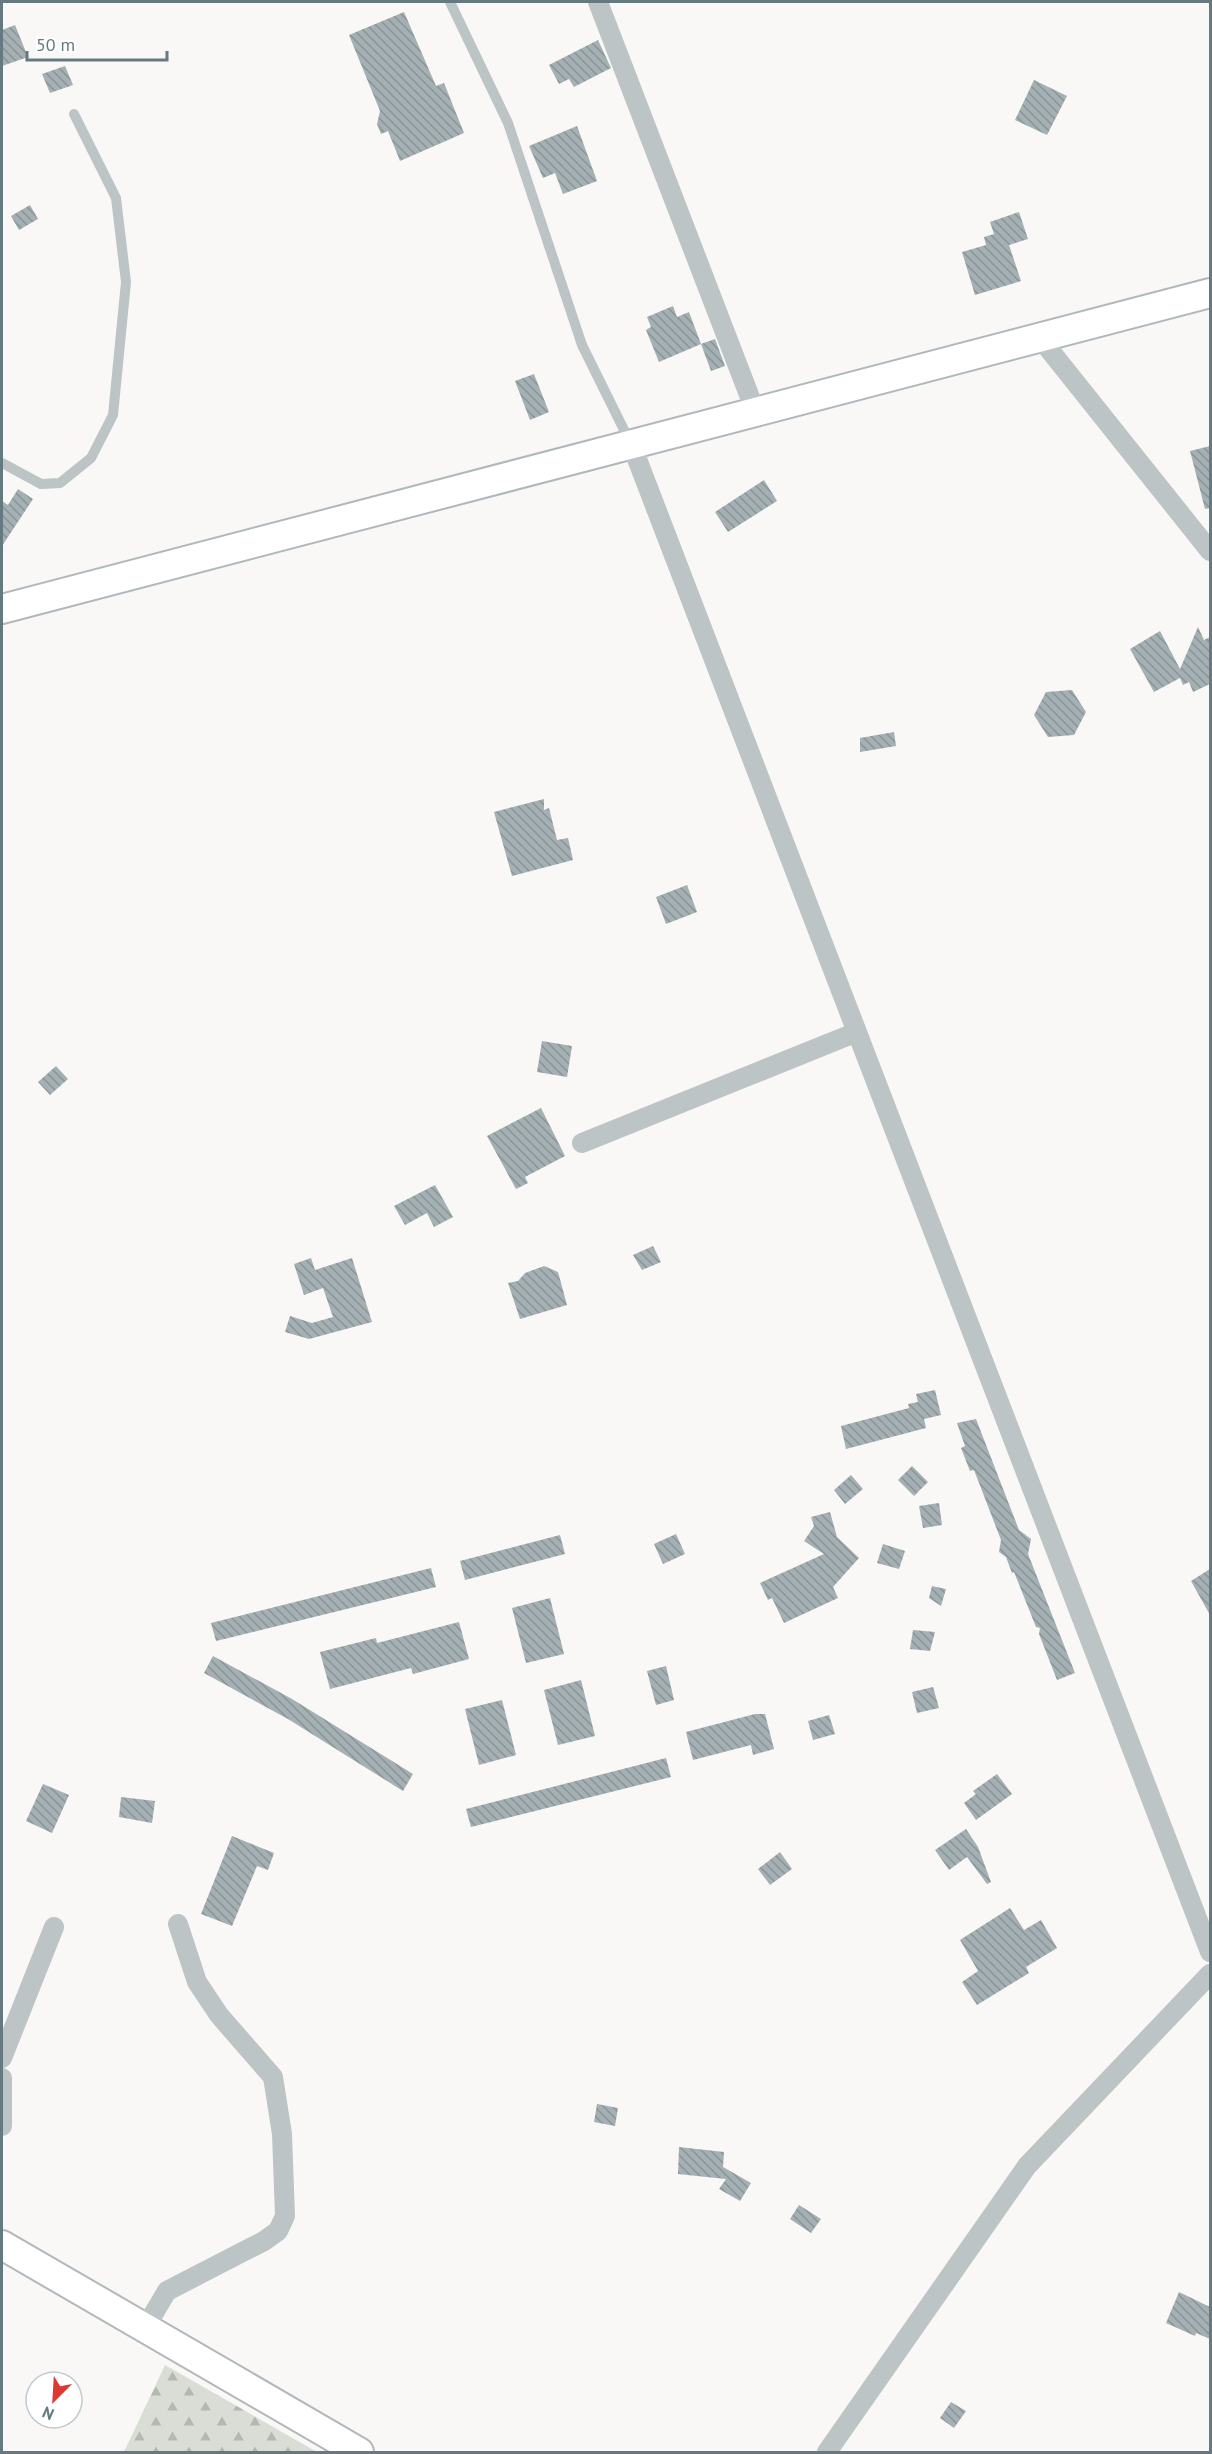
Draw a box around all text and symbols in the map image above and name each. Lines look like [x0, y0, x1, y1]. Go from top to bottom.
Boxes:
scale bar [27, 24, 166, 62]
text: 50 m [36, 33, 75, 56]
north arrow [24, 2370, 84, 2430]
text: N [39, 2402, 57, 2425]

